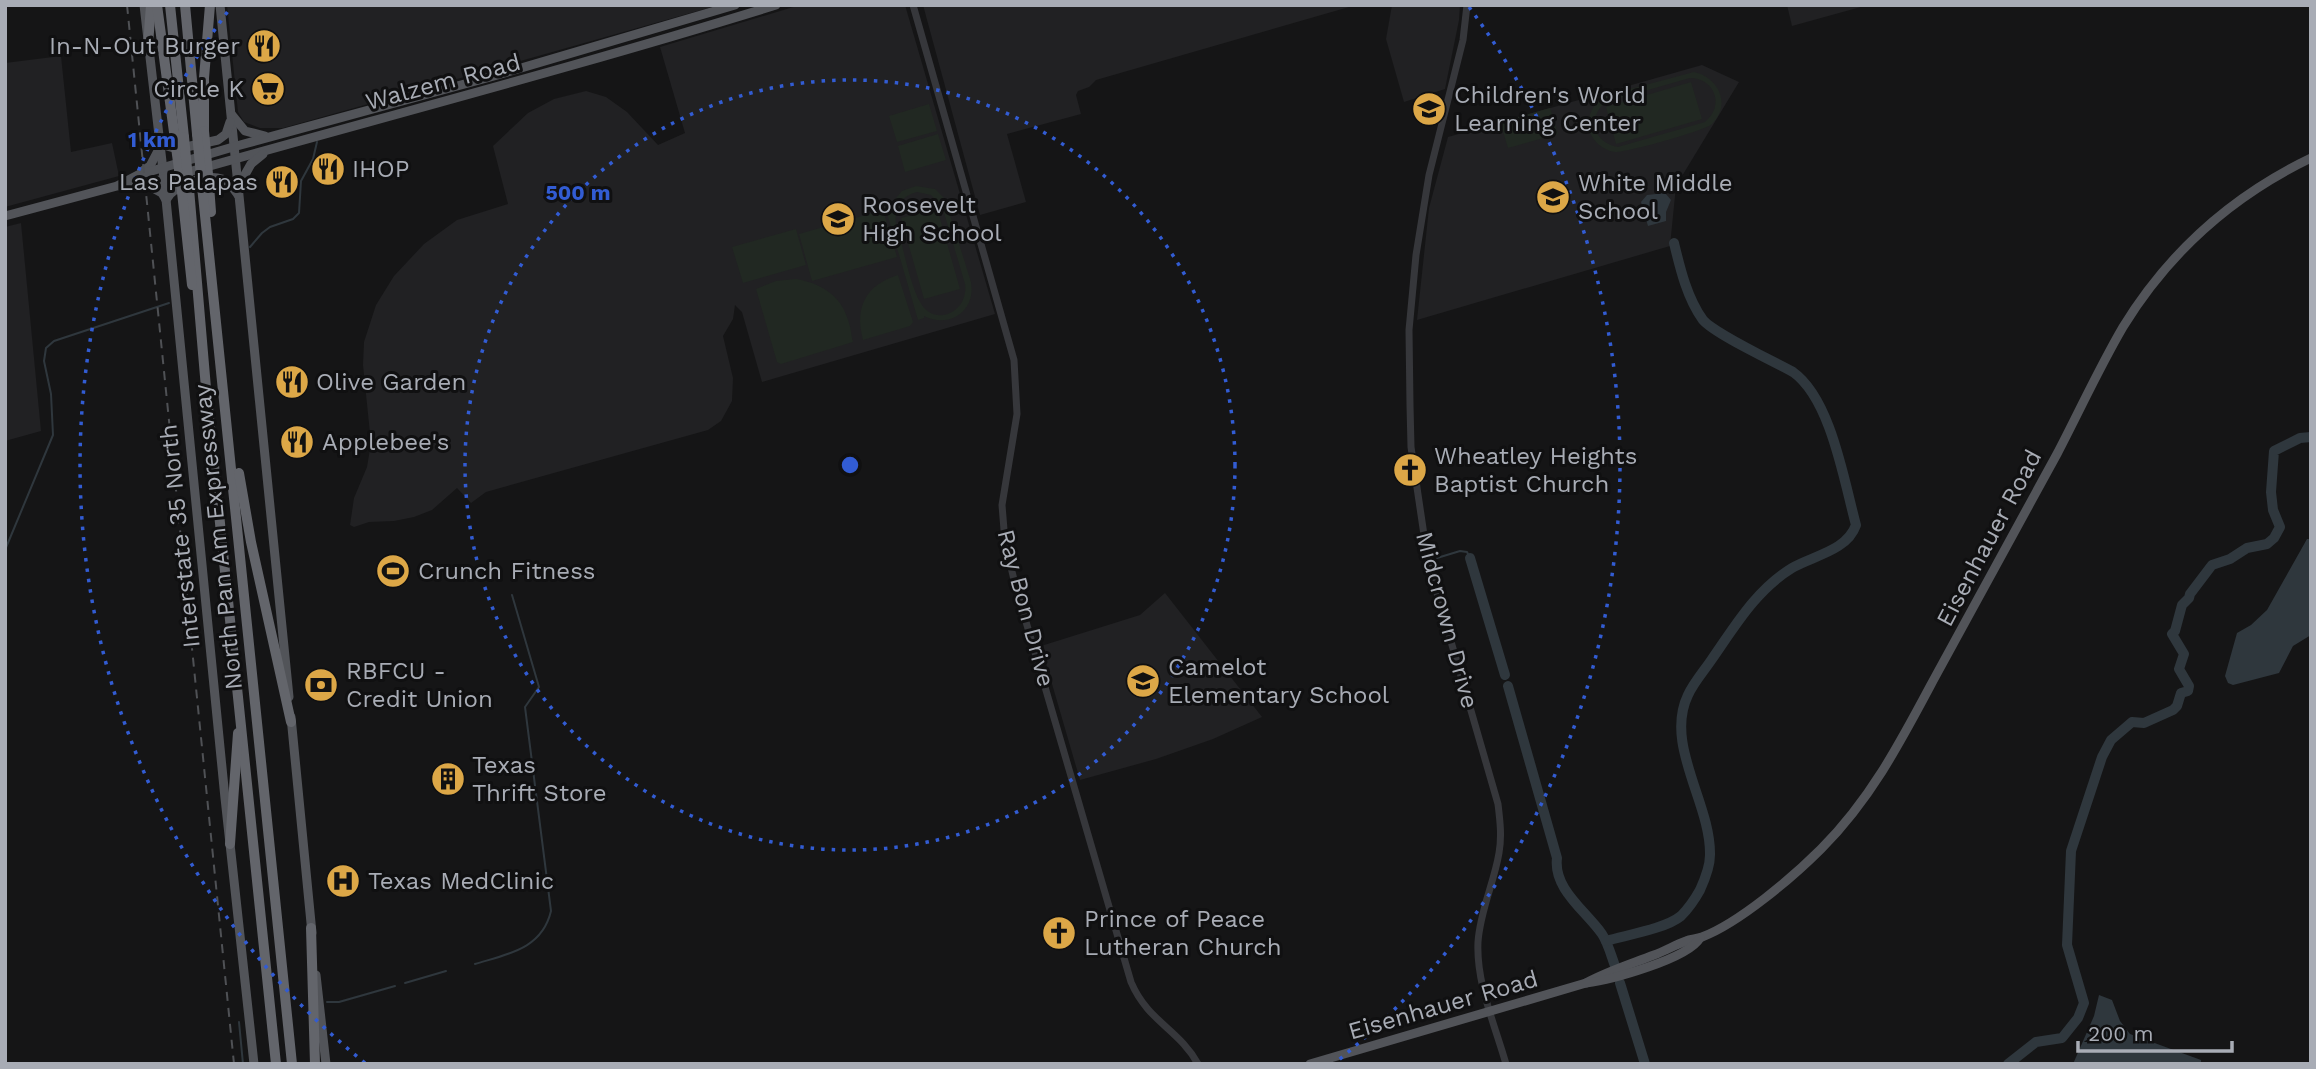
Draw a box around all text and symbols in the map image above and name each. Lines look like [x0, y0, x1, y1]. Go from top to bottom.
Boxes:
restaurant icon: In-N-Out Burger [245, 27, 283, 65]
place label: In-N-Out Burger [49, 32, 240, 60]
street label: Walzem Road [363, 48, 523, 116]
supermarket icon: Circle K [249, 70, 287, 108]
place label: Circle K [153, 75, 244, 103]
place label: Children's World Learning Center [1454, 81, 1646, 137]
school or university icon: Children's World Learning Center [1410, 90, 1448, 128]
text: 1 km [128, 127, 176, 152]
restaurant icon: IHOP [309, 150, 347, 188]
place label: IHOP [352, 155, 409, 183]
restaurant icon: Las Palapas [263, 163, 301, 201]
place label: Las Palapas [119, 168, 258, 196]
place label: White Middle School [1578, 169, 1733, 225]
school or university icon: White Middle School [1534, 178, 1572, 216]
text: 500 m [545, 180, 611, 205]
place label: Roosevelt High School [862, 191, 1002, 247]
school or university icon: Roosevelt High School [819, 200, 857, 238]
restaurant icon: Olive Garden [273, 363, 311, 401]
place label: Olive Garden [316, 368, 466, 396]
street label: North Pan Am Expressway [188, 382, 248, 691]
street label: Interstate 35 North [154, 423, 206, 649]
restaurant icon: Applebee's [278, 423, 316, 461]
place label: Applebee's [322, 428, 449, 456]
place label: Wheatley Heights Baptist Church [1434, 442, 1637, 498]
street label: Eisenhauer Road [1931, 445, 2047, 631]
church icon: Wheatley Heights Baptist Church [1391, 451, 1429, 489]
centre of rings [838, 453, 862, 477]
street label: Ray Bon Drive [992, 526, 1060, 690]
street label: Midcrown Drive [1410, 529, 1484, 711]
sports icon: Crunch Fitness [374, 552, 412, 590]
place label: Crunch Fitness [418, 557, 595, 585]
place label: Camelot Elementary School [1168, 653, 1390, 709]
place label: RBFCU - Credit Union [346, 657, 493, 713]
school or university icon: Camelot Elementary School [1124, 662, 1162, 700]
bank icon: RBFCU - Credit Union [302, 666, 340, 704]
place label: Texas Thrift Store [472, 751, 607, 807]
building icon: Texas Thrift Store [429, 760, 467, 798]
hospital icon: Texas MedClinic [324, 862, 362, 900]
place label: Texas MedClinic [368, 867, 554, 895]
place label: Prince of Peace Lutheran Church [1084, 905, 1282, 961]
church icon: Prince of Peace Lutheran Church [1040, 914, 1078, 952]
street label: Eisenhauer Road [1345, 965, 1541, 1045]
scale bar [2078, 1010, 2232, 1054]
text: 200 m [2088, 1021, 2154, 1046]

